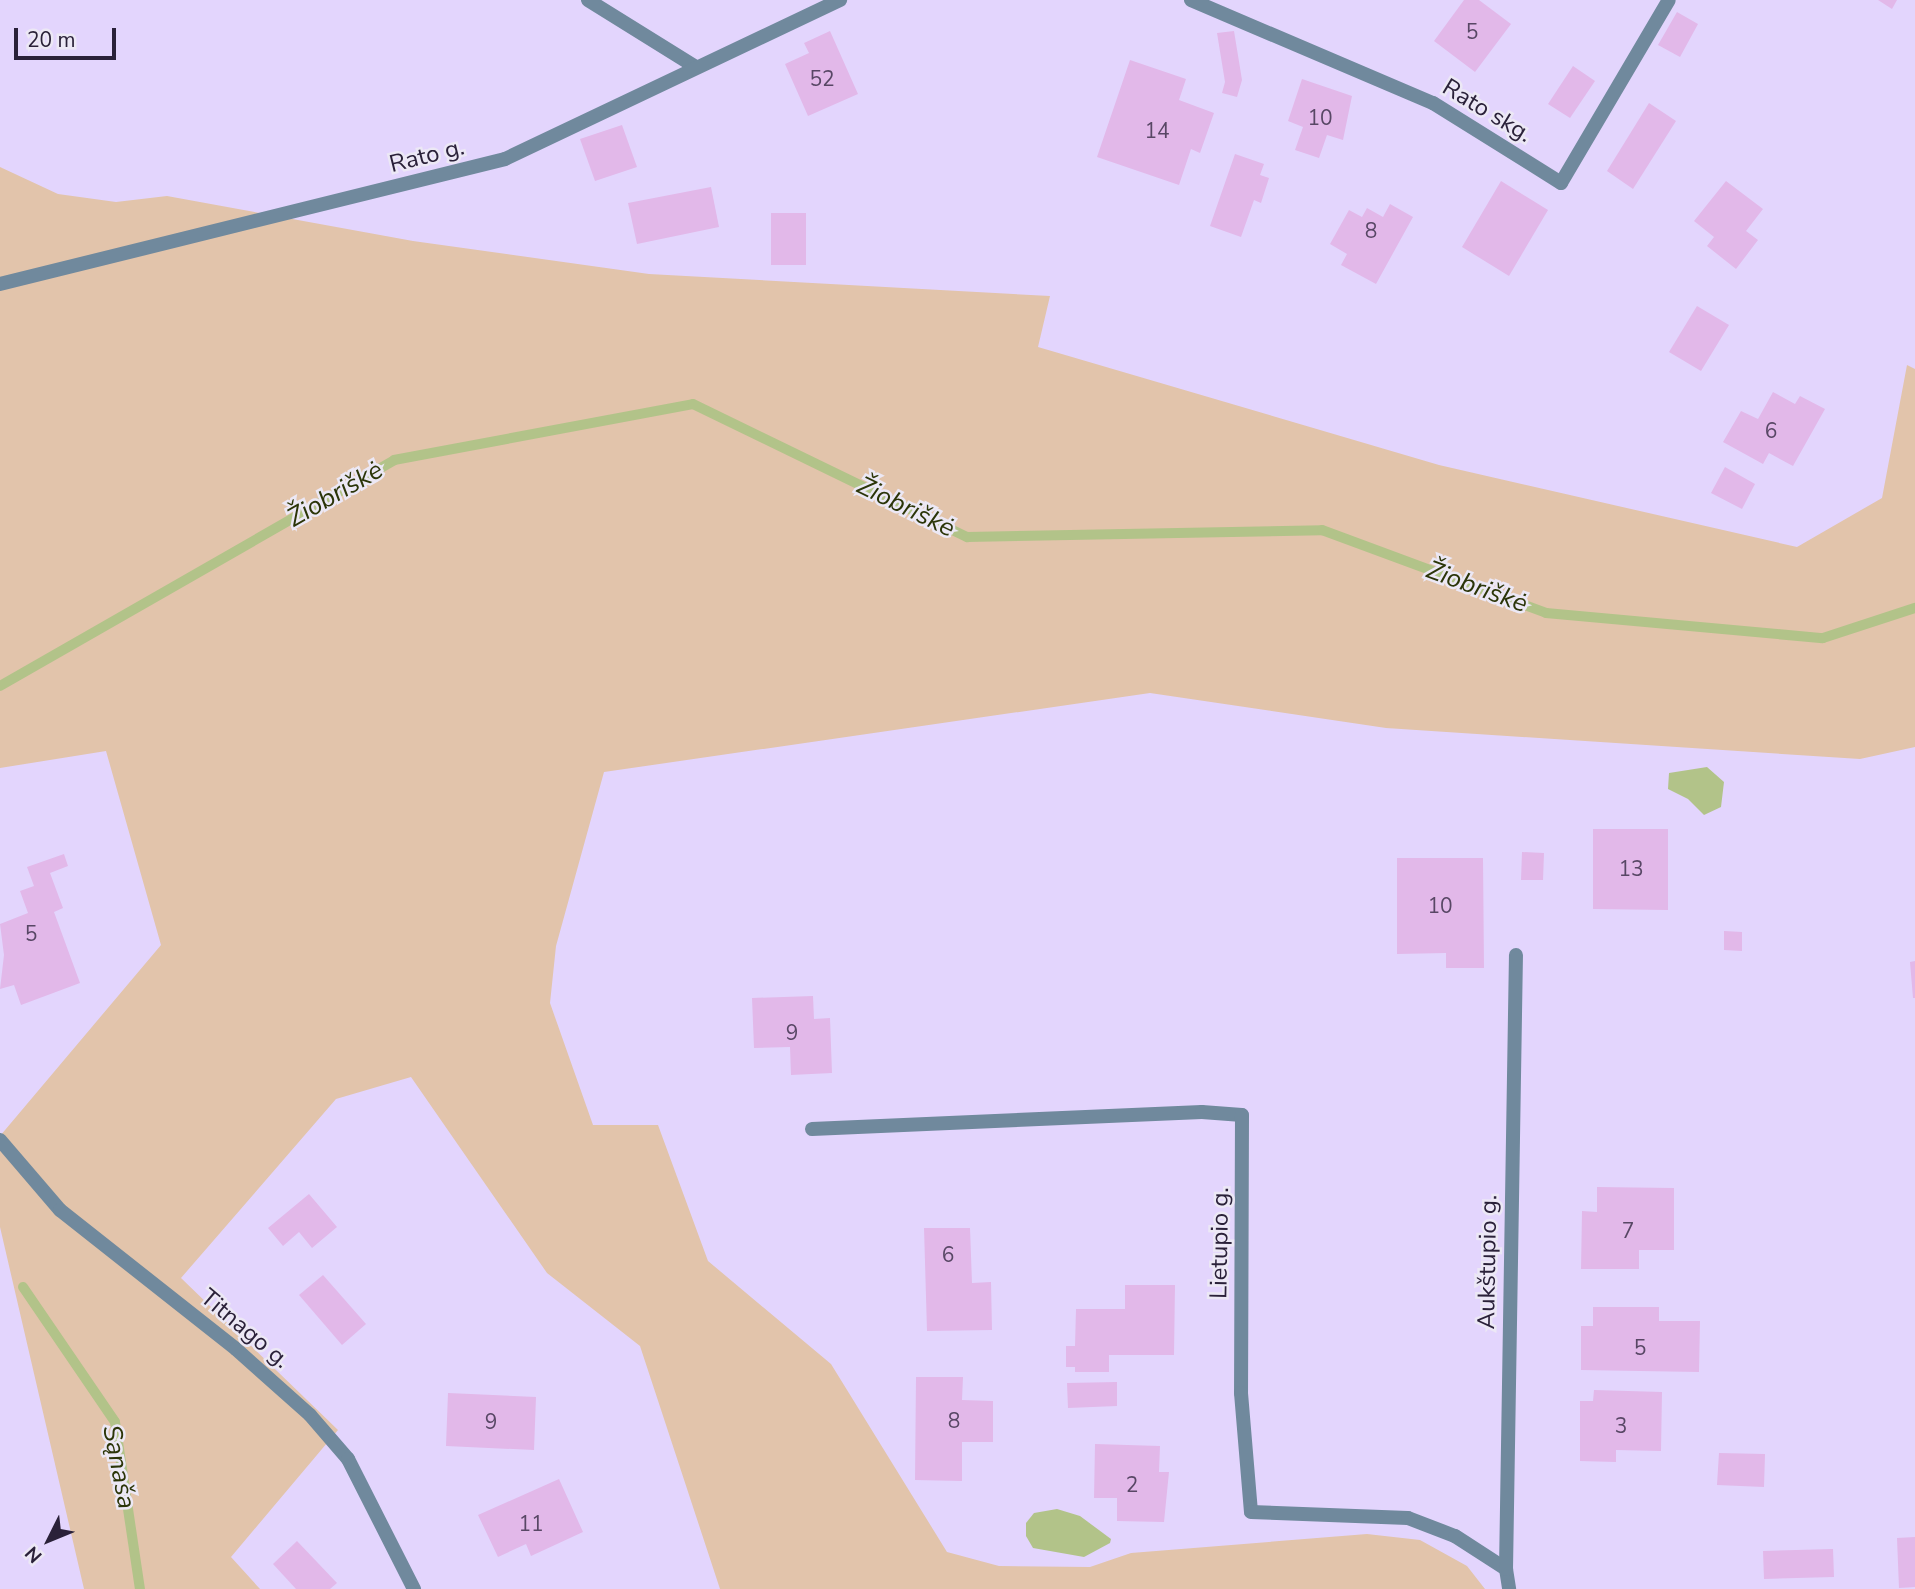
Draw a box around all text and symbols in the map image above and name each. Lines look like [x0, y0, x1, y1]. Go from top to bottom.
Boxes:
scale bar [18, 14, 119, 58]
house number: 5 [1466, 19, 1478, 45]
text: 20 m [27, 26, 76, 54]
house number: 52 [809, 66, 835, 92]
street label: Rato skg. [1437, 73, 1537, 149]
house number: 10 [1307, 105, 1333, 131]
house number: 14 [1144, 118, 1170, 144]
street label: Rato g. [387, 133, 467, 179]
house number: 8 [1365, 218, 1377, 244]
house number: 6 [1765, 418, 1777, 444]
water label: Žiobriškė [282, 454, 388, 534]
water label: Žiobriškė [852, 470, 960, 544]
water label: Žiobriškė [1422, 554, 1532, 620]
house number: 13 [1618, 856, 1644, 882]
house number: 10 [1427, 893, 1453, 919]
house number: 5 [25, 921, 37, 947]
house number: 9 [786, 1020, 798, 1046]
street label: Lietupio g. [1205, 1187, 1235, 1299]
street label: Aukštupio g. [1472, 1194, 1504, 1330]
house number: 7 [1622, 1218, 1634, 1244]
house number: 6 [942, 1242, 954, 1268]
street label: Titnago g. [194, 1283, 296, 1375]
house number: 5 [1634, 1335, 1646, 1361]
house number: 8 [948, 1408, 960, 1434]
house number: 9 [485, 1409, 497, 1435]
house number: 3 [1615, 1413, 1627, 1439]
water label: Sąnaša [96, 1422, 142, 1512]
house number: 2 [1126, 1472, 1138, 1498]
north arrow [14, 1505, 84, 1575]
house number: 11 [518, 1511, 544, 1537]
text: N [19, 1540, 48, 1568]

